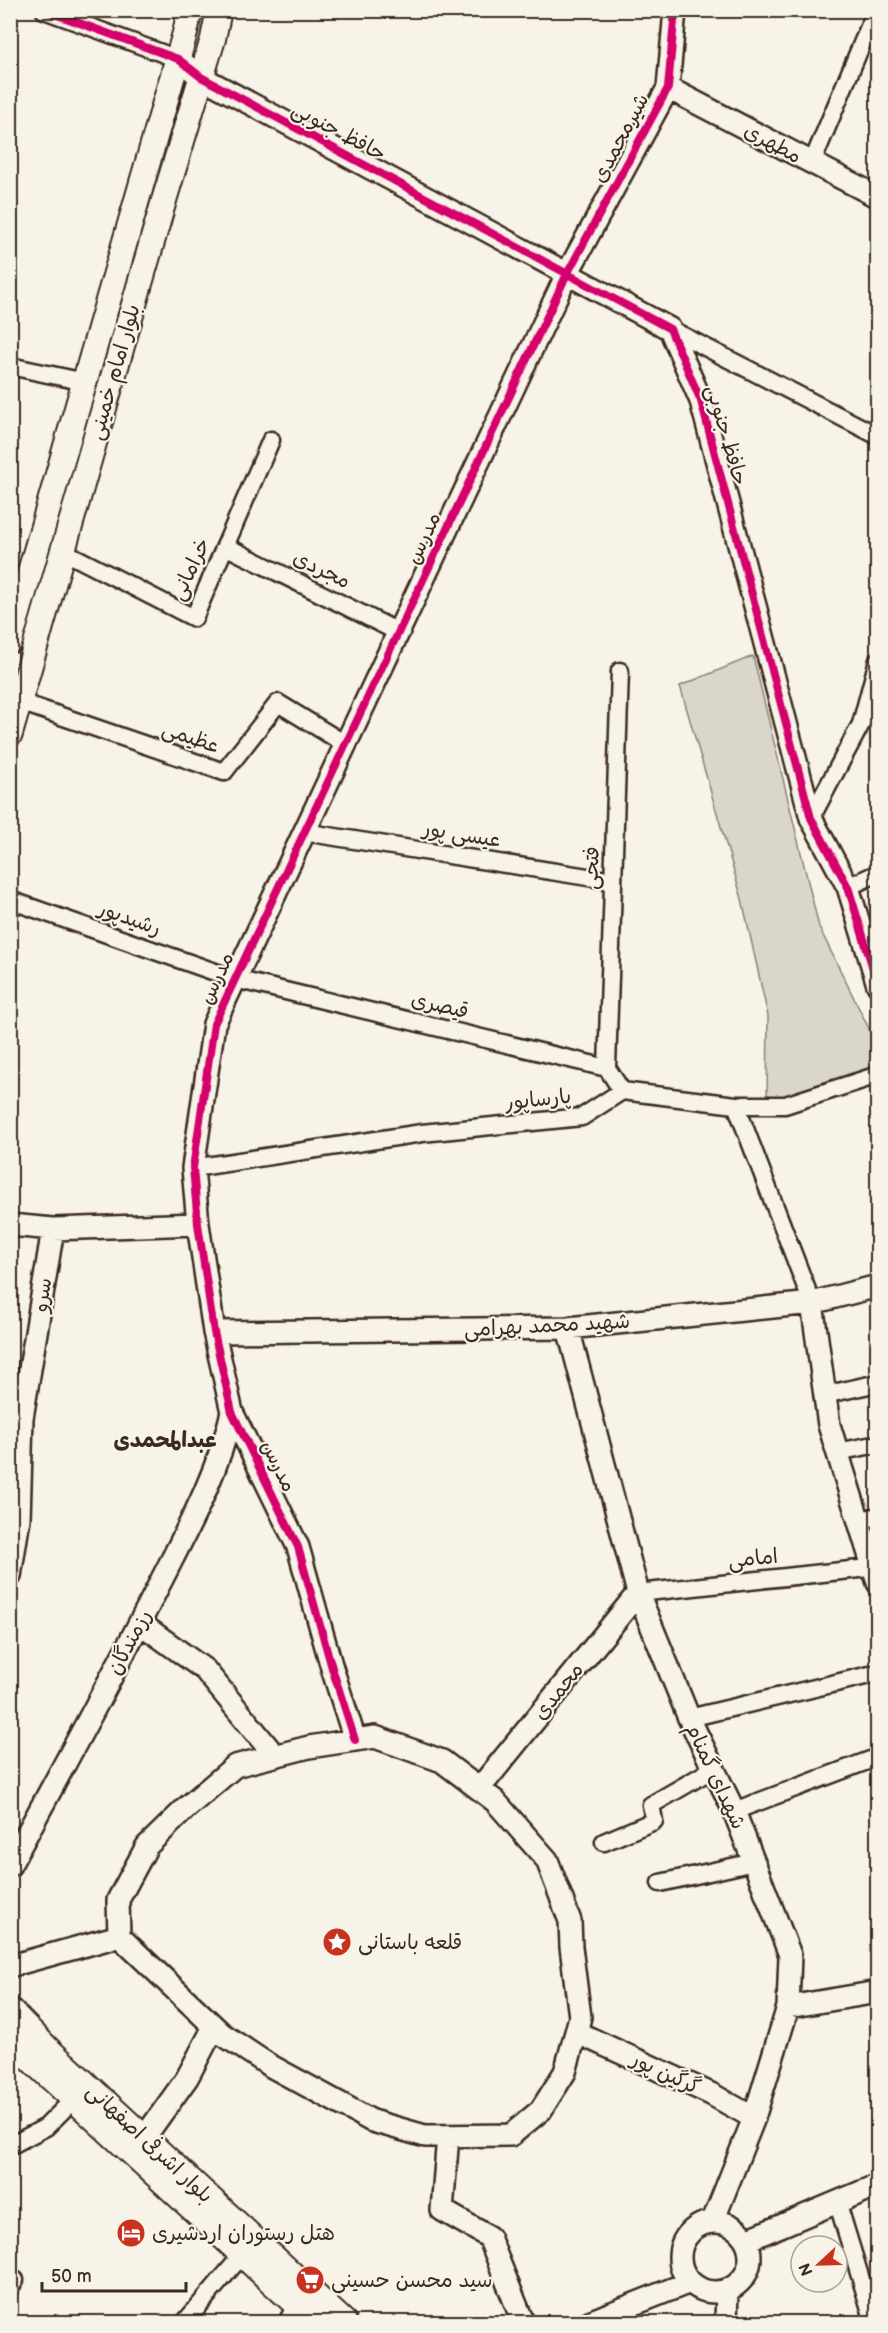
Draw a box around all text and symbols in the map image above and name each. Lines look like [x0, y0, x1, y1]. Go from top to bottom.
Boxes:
street label: شیرمحمدی [587, 89, 654, 187]
street label: حافظ جنوبی [287, 96, 390, 168]
street label: مطهری [740, 118, 806, 169]
street label: بلوار امام خمینی [83, 301, 149, 444]
street label: حافظ جنوبی [699, 382, 753, 488]
street label: مدرس [401, 508, 446, 568]
street label: خرامانی [165, 534, 217, 605]
street label: مجردی [289, 545, 355, 594]
street label: عظیمی [159, 716, 223, 760]
street label: عیسی پور [419, 816, 503, 854]
street label: فتحی [578, 846, 606, 890]
street label: رشیدپور [93, 895, 164, 941]
street label: مدرس [194, 948, 239, 1008]
street label: قیصری [409, 987, 471, 1024]
street label: پارساپور [503, 1084, 572, 1115]
street label: سرو [27, 1276, 59, 1315]
street label: شهید محمد بهرامی [463, 1309, 631, 1343]
district label: عبدالمحمدی [113, 1427, 217, 1454]
street label: مدرس [255, 1436, 302, 1496]
street label: امامی [727, 1543, 779, 1575]
street label: رزمندگان [102, 1605, 157, 1679]
street label: محمدی [528, 1658, 589, 1725]
street label: شهدای گمنام [677, 1719, 751, 1834]
place icon: قلعه باستانی [321, 1926, 353, 1958]
place label: قلعه باستانی [358, 1930, 462, 1956]
street label: گرگین پور [625, 2046, 704, 2100]
street label: بلوار اشرفی اصفهانی [81, 2077, 219, 2209]
hotel icon: هتل رستوران اردشیری [115, 2217, 147, 2249]
place label: هتل رستوران اردشیری [152, 2221, 335, 2247]
north arrow [789, 2234, 849, 2294]
scale bar [42, 2255, 186, 2293]
text: N [795, 2260, 818, 2278]
supermarket icon: سید محسن حسینی [294, 2264, 326, 2296]
text: 50 m [51, 2266, 92, 2287]
place label: سید محسن حسینی [331, 2268, 492, 2294]

